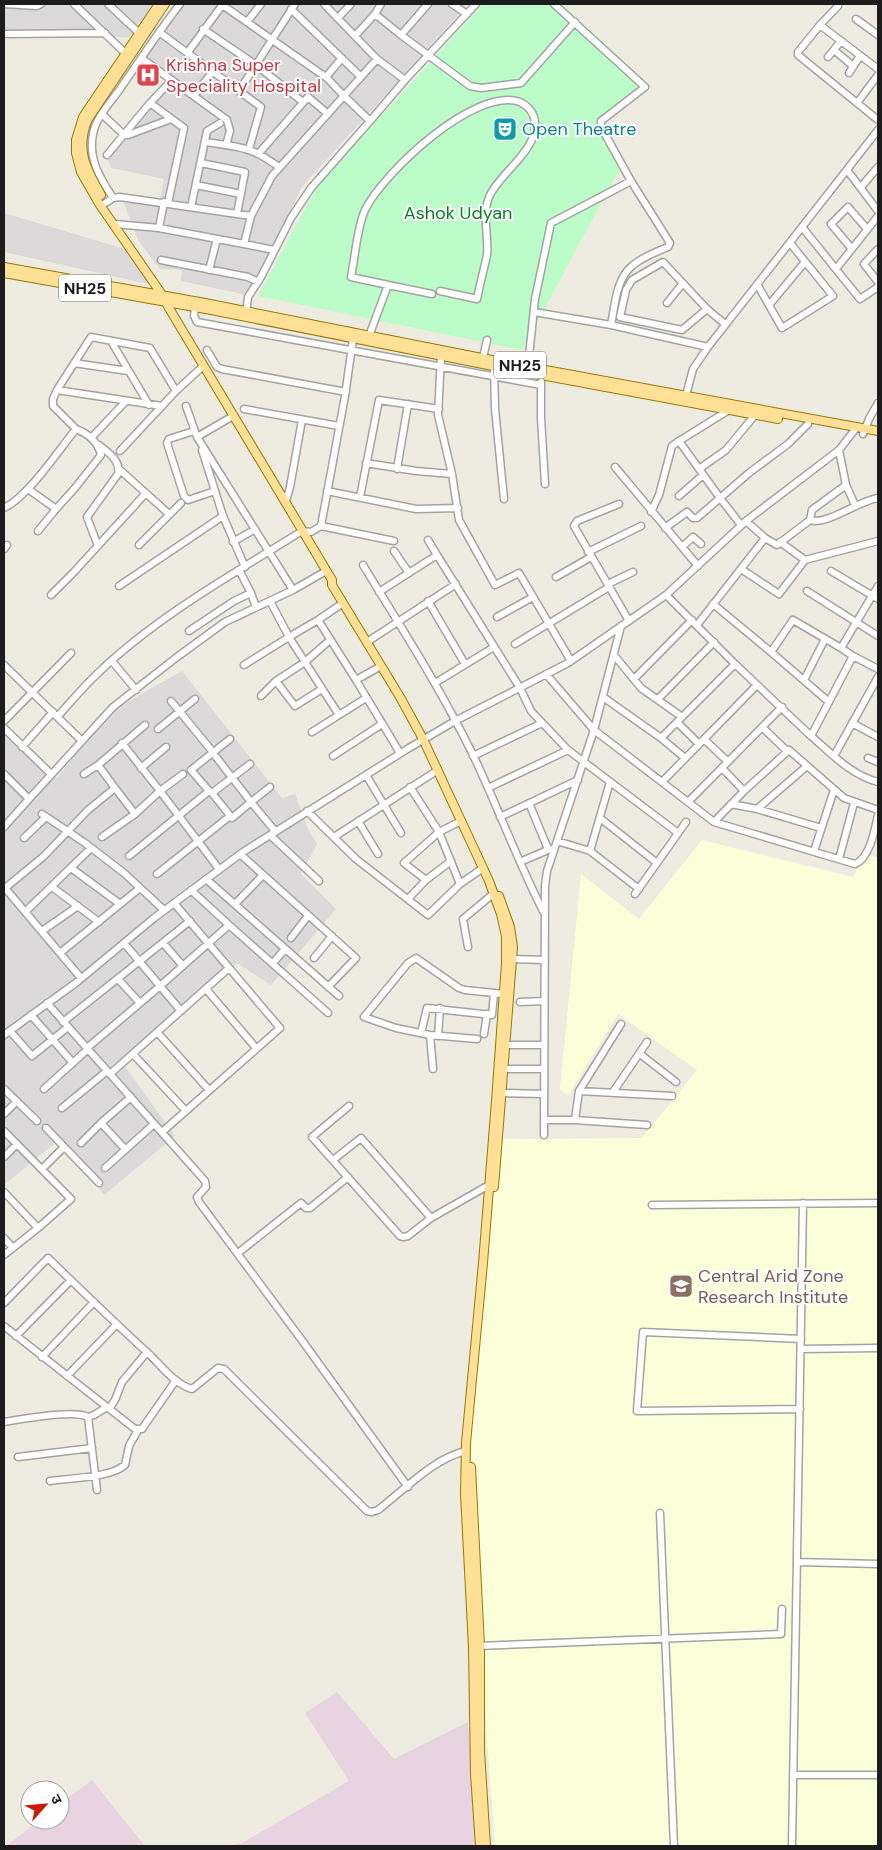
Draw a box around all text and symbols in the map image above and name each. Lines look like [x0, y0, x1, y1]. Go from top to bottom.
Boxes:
place label: Krishna Super Speciality Hospital [166, 53, 321, 98]
hospital icon: Krishna Super Speciality Hospital [135, 62, 161, 88]
theatre icon: Open Theatre [492, 116, 518, 142]
place label: Open Theatre [522, 117, 636, 141]
park label: Ashok Udyan [404, 201, 512, 225]
road number: NH25 [59, 274, 111, 302]
road number: NH25 [494, 352, 546, 378]
place label: Central Arid Zone Research Institute [698, 1264, 848, 1309]
school or university icon: Central Arid Zone Research Institute [668, 1273, 694, 1299]
north arrow [20, 1780, 70, 1830]
text: उ [47, 1791, 67, 1808]

